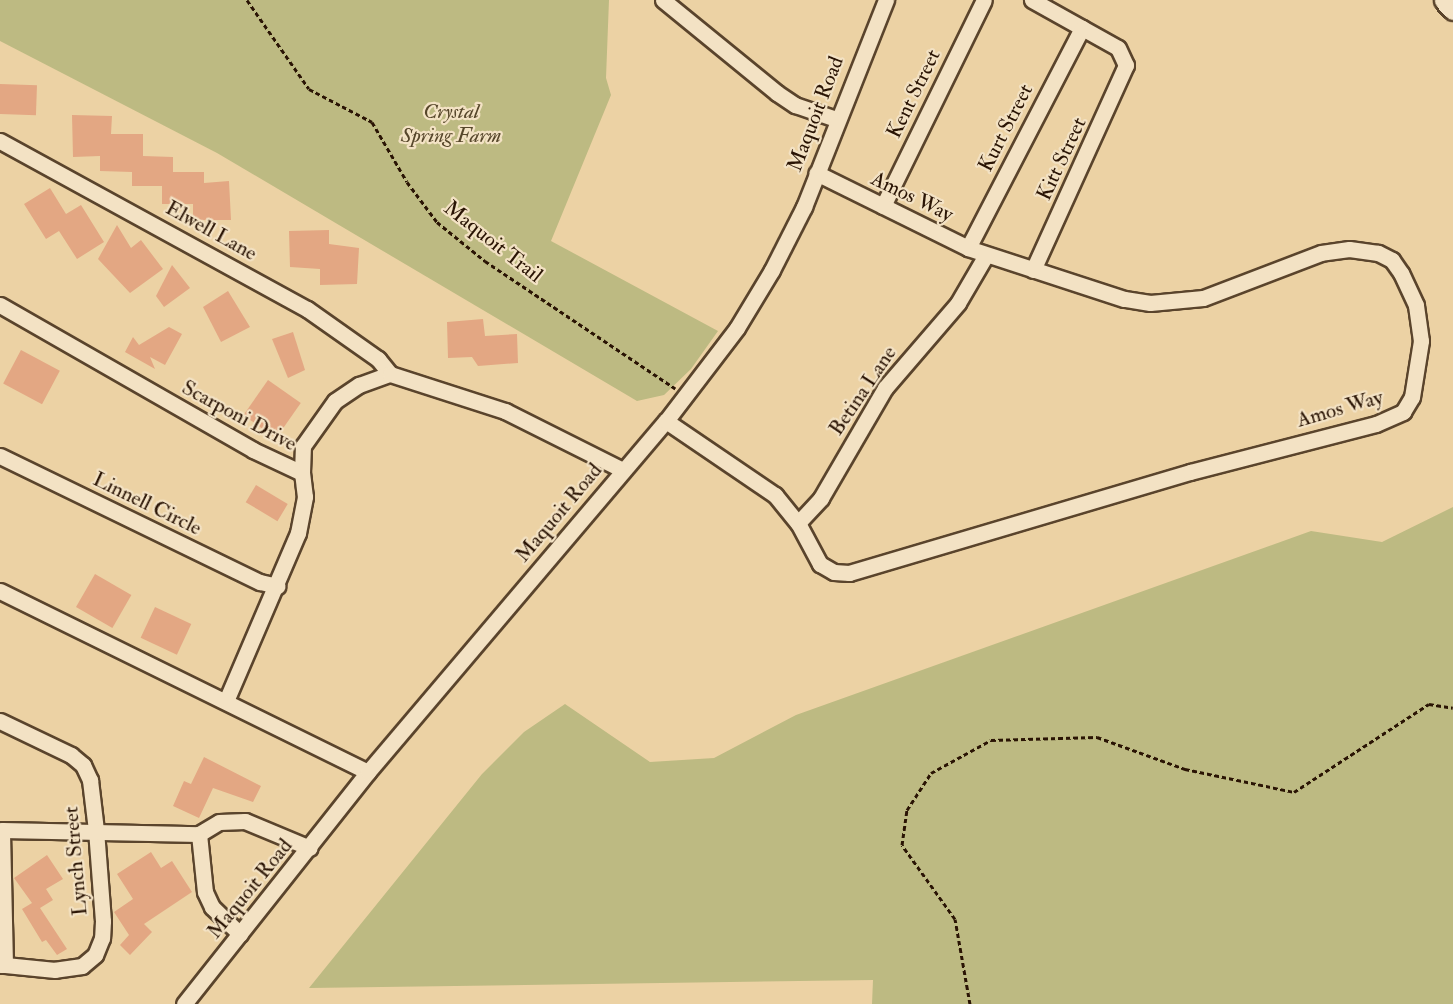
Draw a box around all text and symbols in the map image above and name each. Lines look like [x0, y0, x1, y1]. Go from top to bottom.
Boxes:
street label: Kent Street [882, 45, 946, 143]
street label: Maquoit Road [783, 53, 849, 175]
street label: Kurt Street [973, 80, 1039, 176]
park label: Crystal Spring Farm [401, 99, 501, 149]
street label: Kitt Street [1032, 113, 1092, 205]
street label: Amos Way [867, 166, 957, 228]
street label: Elwell Lane [161, 196, 261, 266]
street label: Maquoit Trail [439, 196, 547, 288]
street label: Betina Lane [824, 342, 902, 440]
street label: Scarponi Drive [177, 375, 301, 457]
street label: Amos Way [1294, 385, 1386, 433]
street label: Maquoit Road [510, 458, 608, 568]
street label: Linnell Circle [89, 467, 205, 541]
street label: Lynch Street [59, 805, 93, 917]
street label: Maquoit Road [202, 834, 298, 944]

